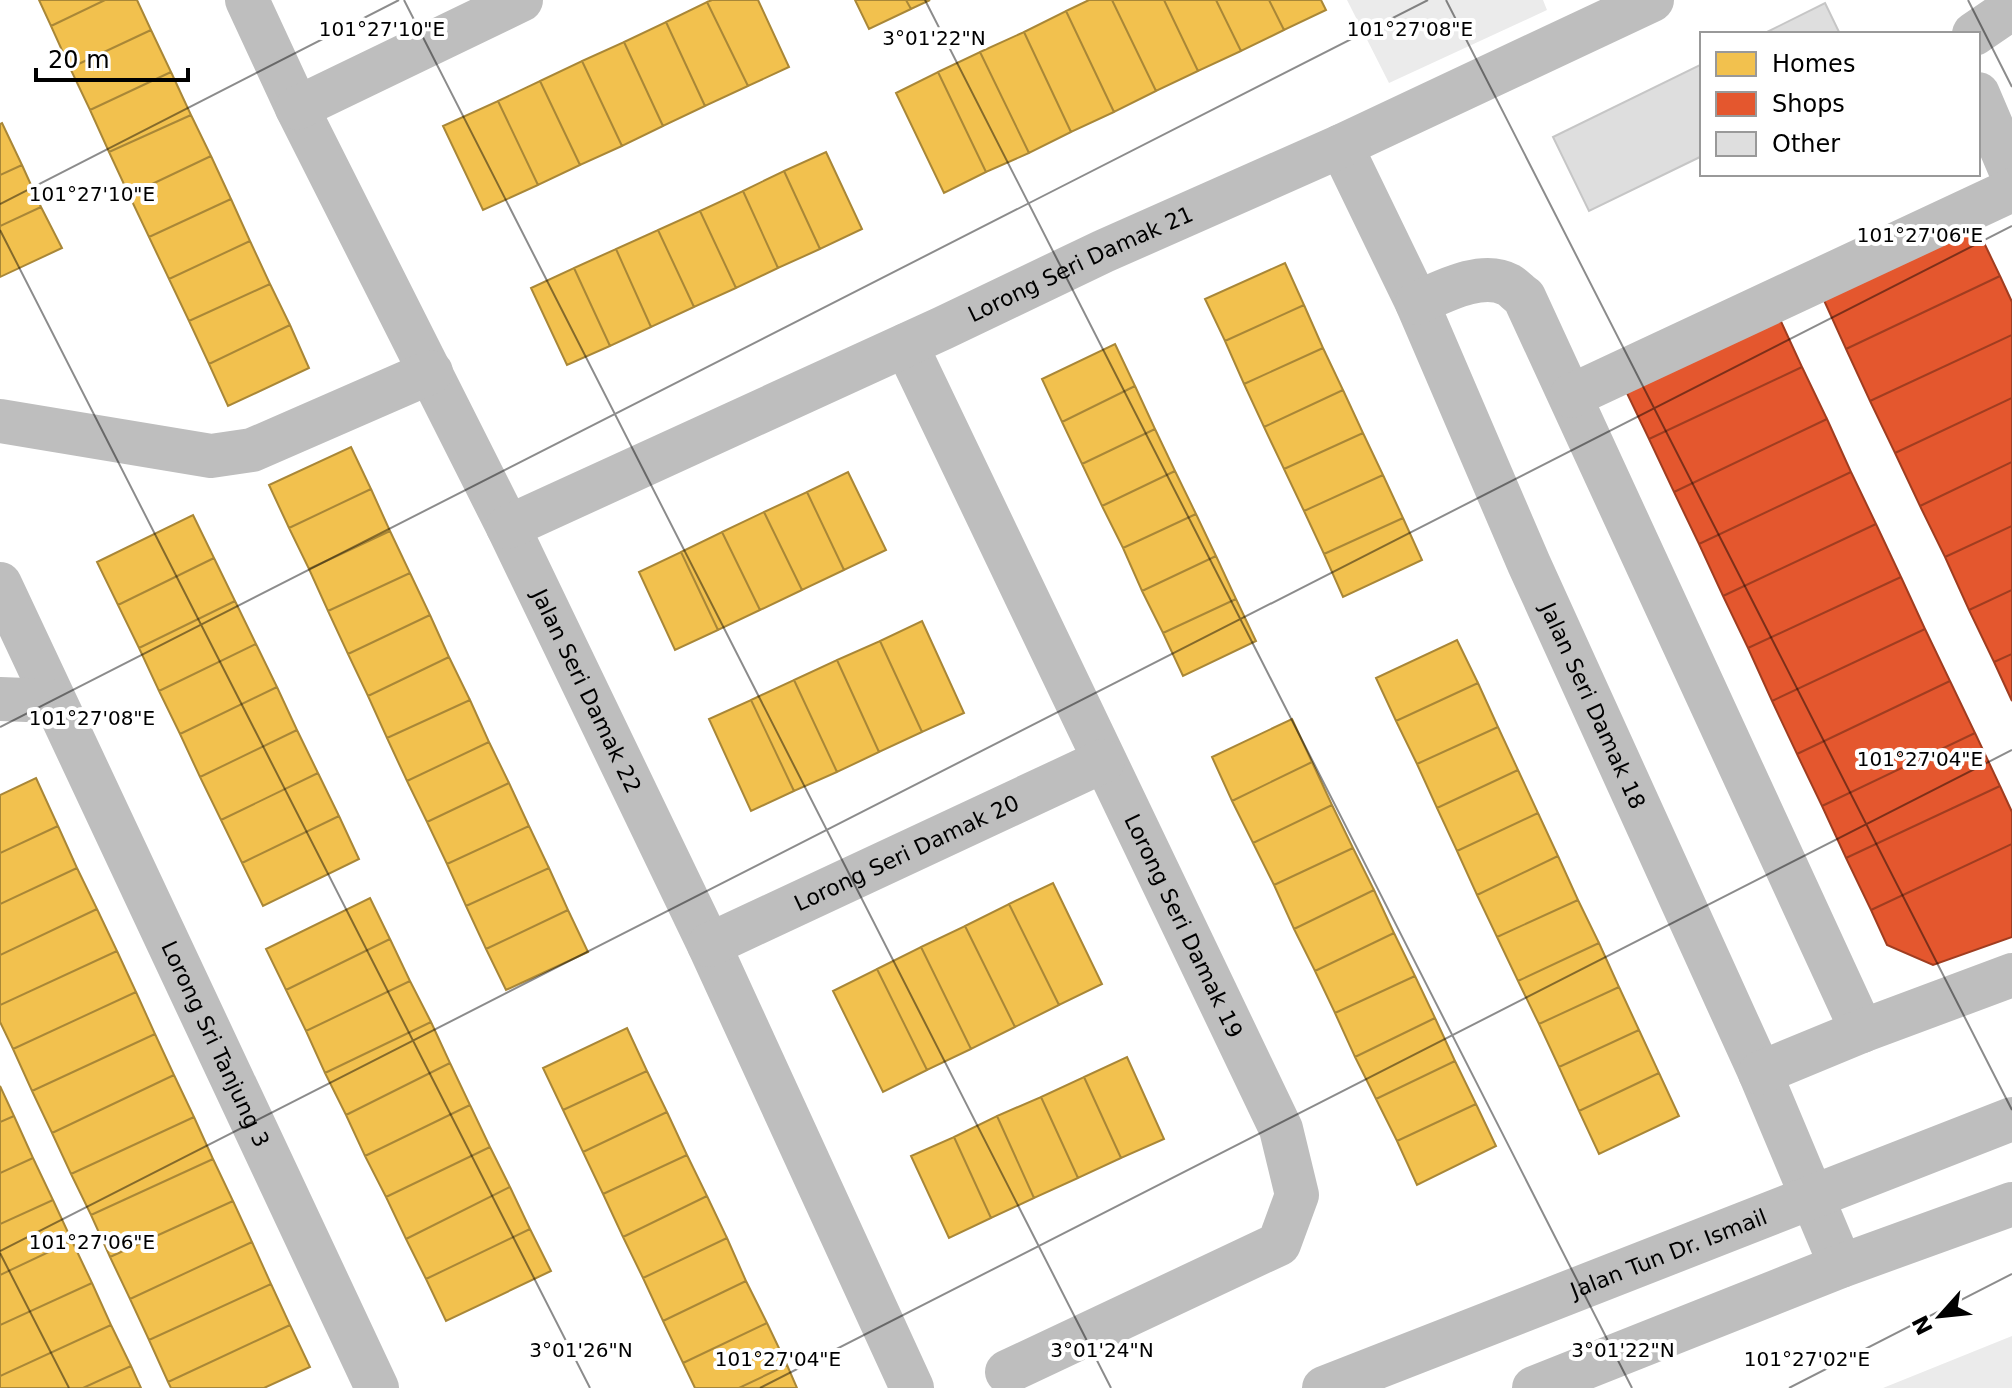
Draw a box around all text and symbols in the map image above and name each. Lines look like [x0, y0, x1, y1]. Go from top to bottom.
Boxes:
text: 101°27'10"E [319, 17, 445, 41]
text: 101°27'08"E [1347, 17, 1473, 41]
text: 3°01'22"N [882, 26, 986, 50]
scale bar [36, 32, 188, 82]
legend [1700, 32, 1980, 176]
text: 20 m [48, 46, 110, 74]
text: Homes [1772, 50, 1855, 78]
text: Shops [1772, 90, 1845, 118]
text: Other [1772, 130, 1840, 158]
text: 101°27'10"E [29, 182, 155, 206]
street label: Lorong Seri Damak 21 [964, 201, 1197, 327]
text: 101°27'06"E [1857, 223, 1983, 247]
street label: Jalan Seri Damak 22 [526, 583, 646, 797]
street label: Jalan Seri Damak 18 [1534, 597, 1650, 813]
text: 101°27'08"E [29, 706, 155, 730]
text: 101°27'04"E [1857, 747, 1983, 771]
street label: Lorong Seri Damak 20 [790, 790, 1023, 916]
street label: Lorong Seri Damak 19 [1119, 810, 1248, 1042]
street label: Lorong Sri Tanjung 3 [156, 937, 274, 1151]
street label: Jalan Tun Dr. Ismail [1565, 1204, 1771, 1304]
text: 101°27'06"E [29, 1230, 155, 1254]
north arrow [1900, 1276, 1980, 1356]
text: N [1907, 1311, 1938, 1339]
text: 3°01'26"N [529, 1338, 633, 1362]
text: 3°01'24"N [1050, 1338, 1154, 1362]
text: 3°01'22"N [1571, 1338, 1675, 1362]
text: 101°27'04"E [715, 1347, 841, 1371]
text: 101°27'02"E [1744, 1347, 1870, 1371]

